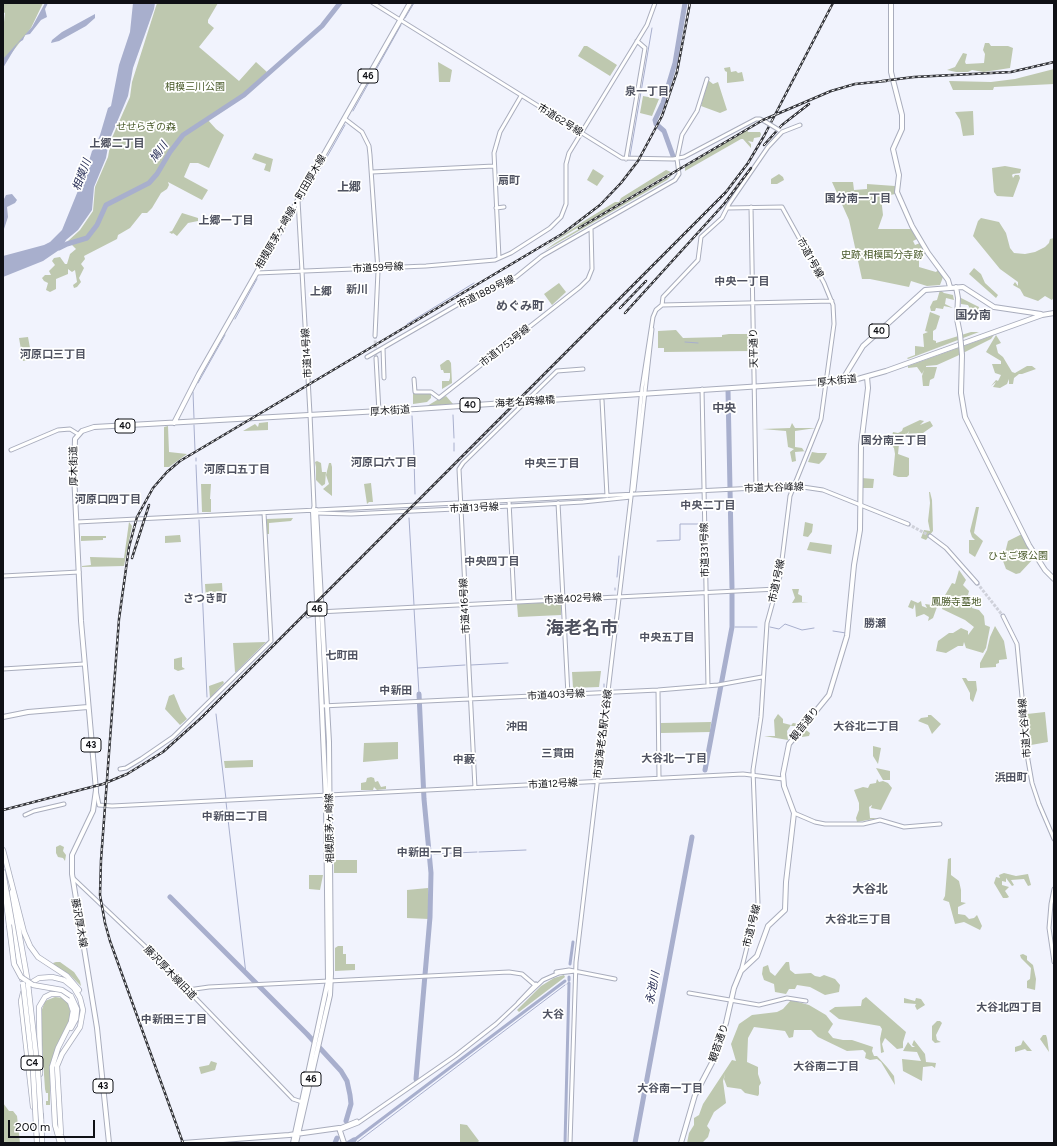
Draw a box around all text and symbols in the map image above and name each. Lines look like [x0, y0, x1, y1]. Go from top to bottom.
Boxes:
road number: 46 [358, 69, 378, 83]
park label: 相模三川公園 [165, 81, 225, 93]
district label: 泉一丁目 [625, 85, 669, 99]
street label: 市道62号線 [535, 101, 585, 139]
park label: せせらぎの森 [116, 121, 176, 133]
district label: 上郷二丁目 [90, 137, 144, 151]
water label: 鳩川 [147, 139, 171, 165]
street label: 相模原茅ヶ崎線・町田厚木線 [253, 153, 329, 271]
water label: 相模川 [70, 157, 94, 193]
district label: 扇町 [498, 174, 520, 188]
district label: 上郷 [337, 180, 361, 194]
district label: 国分南一丁目 [825, 192, 891, 206]
district label: 上郷一丁目 [199, 214, 253, 228]
street label: 市道1号線 [794, 236, 826, 280]
park label: 史跡 相模国分寺跡 [841, 249, 923, 261]
street label: 市道59号線 [352, 261, 404, 275]
street label: 市道1889号線 [455, 273, 517, 311]
district label: 中央一丁目 [715, 275, 769, 289]
district label: 新川 [346, 283, 368, 297]
district label: 上郷 [310, 285, 332, 299]
district label: めぐみ町 [496, 299, 544, 313]
district label: 国分南 [955, 308, 991, 322]
street label: 市道1753号線 [477, 323, 533, 369]
road number: 40 [869, 324, 889, 338]
street label: 市道14号線 [300, 328, 314, 378]
street label: 天平通り [748, 328, 760, 368]
district label: 河原口三丁目 [20, 348, 86, 362]
street label: 厚木街道 [816, 373, 858, 389]
street label: 海老名跨線橋 [495, 394, 555, 410]
road number: 40 [460, 398, 480, 412]
district label: 中央 [712, 401, 736, 415]
street label: 厚木街道 [370, 404, 410, 418]
road number: 40 [115, 419, 135, 433]
district label: 国分南三丁目 [861, 434, 927, 448]
street label: 厚木街道 [68, 446, 80, 486]
district label: 河原口六丁目 [351, 456, 417, 470]
district label: 中央三丁目 [525, 457, 579, 471]
district label: 河原口五丁目 [204, 463, 270, 477]
street label: 市道大谷峰線 [744, 481, 804, 495]
district label: 河原口四丁目 [75, 493, 141, 507]
district label: 中央二丁目 [681, 499, 735, 513]
street label: 市道13号線 [449, 501, 499, 515]
street label: 市道331号線 [699, 522, 711, 578]
park label: ひさご塚公園 [988, 550, 1048, 562]
district label: 中央四丁目 [465, 555, 519, 569]
street label: 市道1号線 [767, 558, 787, 604]
street label: 市道416号線 [458, 578, 472, 634]
street label: 市道402号線 [544, 591, 602, 607]
district label: さつき町 [183, 592, 227, 606]
park label: 鳳勝寺墓地 [931, 596, 981, 608]
road number: 46 [307, 602, 327, 616]
district label: 勝瀬 [864, 617, 886, 631]
district label: 海老名市 [546, 618, 618, 640]
district label: 中央五丁目 [640, 631, 694, 645]
district label: 七町田 [326, 649, 358, 663]
district label: 中新田 [380, 684, 412, 698]
street label: 市道403号線 [527, 687, 585, 703]
street label: 市道海老名駅大谷線 [592, 689, 614, 779]
street label: 市道大谷峰線 [1016, 698, 1034, 758]
street label: 観音通り [788, 705, 822, 743]
district label: 沖田 [506, 720, 528, 734]
district label: 大谷北二丁目 [833, 720, 899, 734]
road number: 43 [81, 738, 101, 752]
district label: 三貫田 [542, 747, 574, 761]
district label: 大谷北一丁目 [641, 752, 707, 766]
district label: 中藪 [453, 753, 475, 767]
district label: 浜田町 [995, 771, 1027, 785]
street label: 市道12号線 [528, 777, 578, 791]
street label: 相模原茅ヶ崎線 [323, 793, 337, 863]
district label: 中新田二丁目 [202, 810, 268, 824]
district label: 中新田一丁目 [397, 846, 463, 860]
district label: 大谷北 [852, 882, 888, 896]
street label: 藤沢厚木線 [69, 897, 89, 949]
street label: 市道1号線 [741, 903, 763, 949]
district label: 大谷北三丁目 [825, 913, 891, 927]
street label: 藤沢厚木線旧道 [141, 944, 199, 1002]
water label: 永池川 [643, 971, 663, 1005]
district label: 大谷北四丁目 [976, 1001, 1042, 1015]
district label: 大谷 [542, 1008, 564, 1022]
district label: 中新田三丁目 [141, 1013, 207, 1027]
street label: 観音通り [707, 1022, 731, 1064]
road number: C4 [21, 1056, 43, 1070]
district label: 大谷南二丁目 [793, 1060, 859, 1074]
road number: 46 [301, 1072, 321, 1086]
road number: 43 [93, 1079, 113, 1093]
district label: 大谷南一丁目 [637, 1082, 703, 1096]
scale bar [10, 1112, 97, 1138]
text: 200 m [15, 1120, 50, 1134]

